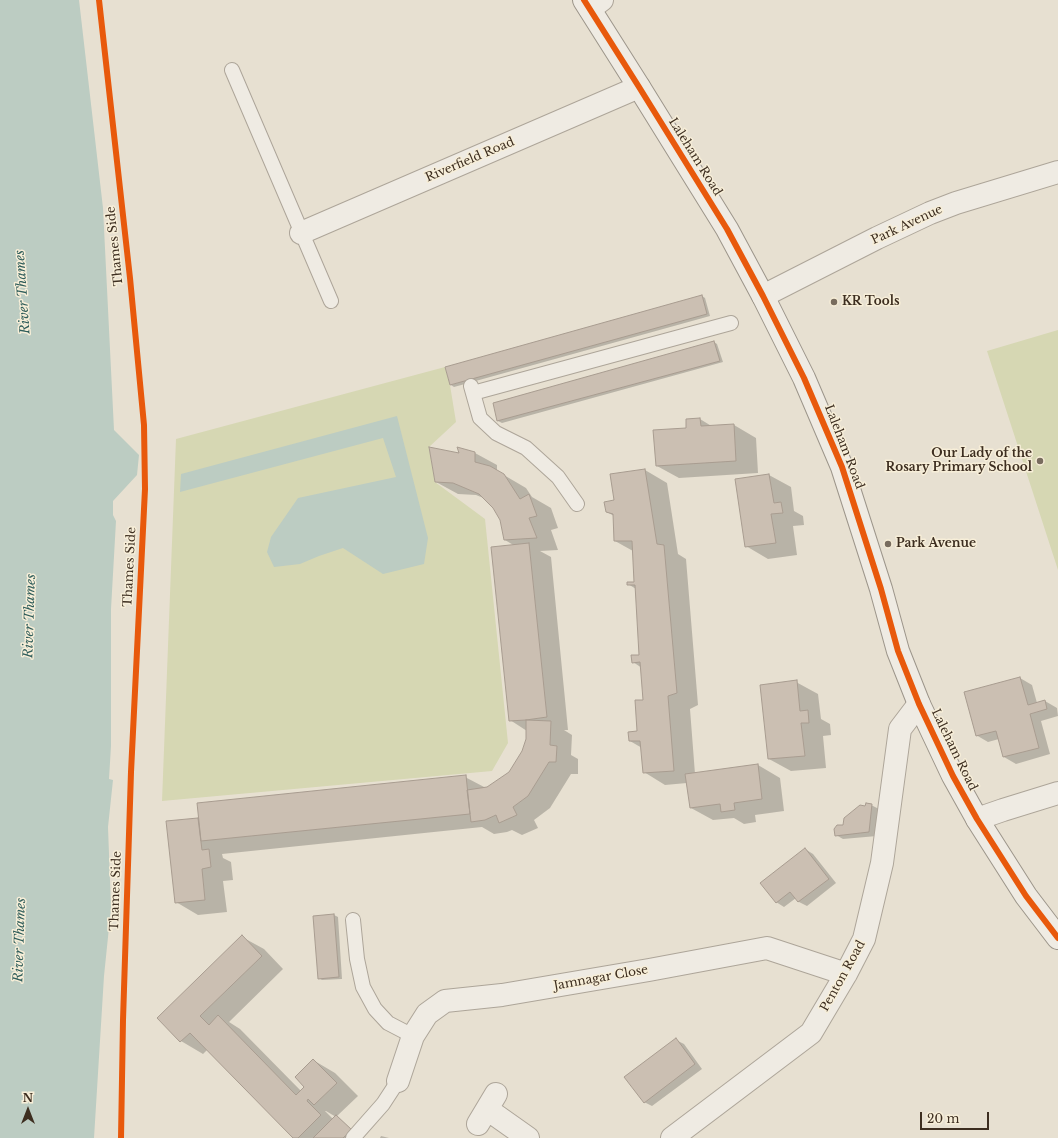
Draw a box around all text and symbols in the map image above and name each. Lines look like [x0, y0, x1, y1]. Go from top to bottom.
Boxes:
street label: Laleham Road [665, 115, 725, 199]
street label: Riverfield Road [423, 135, 517, 185]
street label: Park Avenue [869, 202, 945, 248]
street label: Thames Side [104, 205, 126, 287]
water label: River Thames [12, 249, 34, 335]
place label: KR Tools [842, 295, 899, 309]
marker: KR Tools [829, 297, 839, 307]
street label: Laleham Road [821, 403, 867, 491]
place label: Our Lady of the Rosary Primary School [886, 447, 1032, 475]
marker: Our Lady of the Rosary Primary School [1035, 456, 1045, 466]
street label: Thames Side [121, 527, 139, 607]
place label: Park Avenue [896, 537, 976, 551]
marker: Park Avenue [883, 539, 893, 549]
water label: River Thames [21, 574, 39, 658]
street label: Laleham Road [928, 707, 980, 793]
street label: Thames Side [107, 851, 125, 931]
water label: River Thames [11, 898, 29, 982]
street label: Penton Road [818, 938, 868, 1014]
street label: Jamnagar Close [553, 963, 649, 993]
north arrow [8, 1090, 48, 1130]
text: N [23, 1091, 33, 1105]
scale bar [922, 1104, 991, 1130]
text: 20 m [927, 1111, 959, 1126]

